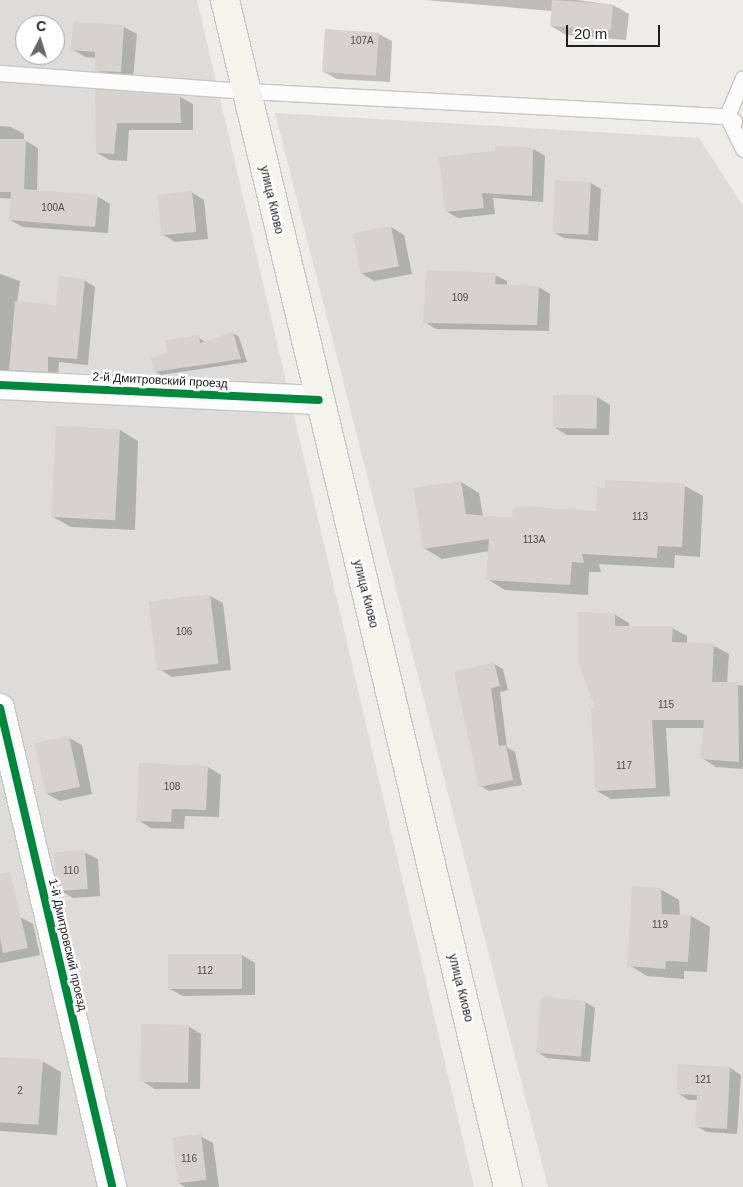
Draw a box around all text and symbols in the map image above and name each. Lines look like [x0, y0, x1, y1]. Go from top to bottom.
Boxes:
north arrow [15, 15, 65, 65]
scale bar [568, 15, 662, 47]
text: С [35, 18, 47, 34]
text: 20 m [574, 25, 607, 42]
house number: 107А [350, 35, 374, 47]
street label: улица Киово [256, 164, 286, 236]
house number: 100А [41, 202, 65, 214]
house number: 109 [452, 292, 468, 304]
street label: 2-й Дмитровский проезд [92, 370, 228, 392]
house number: 113 [632, 511, 648, 523]
house number: 113А [523, 534, 545, 546]
street label: улица Киово [350, 558, 380, 630]
house number: 106 [176, 626, 192, 638]
house number: 115 [658, 699, 674, 711]
house number: 117 [616, 760, 632, 772]
house number: 108 [164, 781, 180, 793]
house number: 110 [63, 865, 79, 877]
street label: 1-й Дмитровский проезд [45, 877, 89, 1013]
house number: 119 [652, 919, 668, 931]
street label: улица Киово [445, 952, 475, 1024]
house number: 112 [197, 965, 213, 977]
house number: 121 [695, 1074, 711, 1086]
house number: 2 [17, 1085, 23, 1097]
house number: 116 [181, 1153, 197, 1165]

